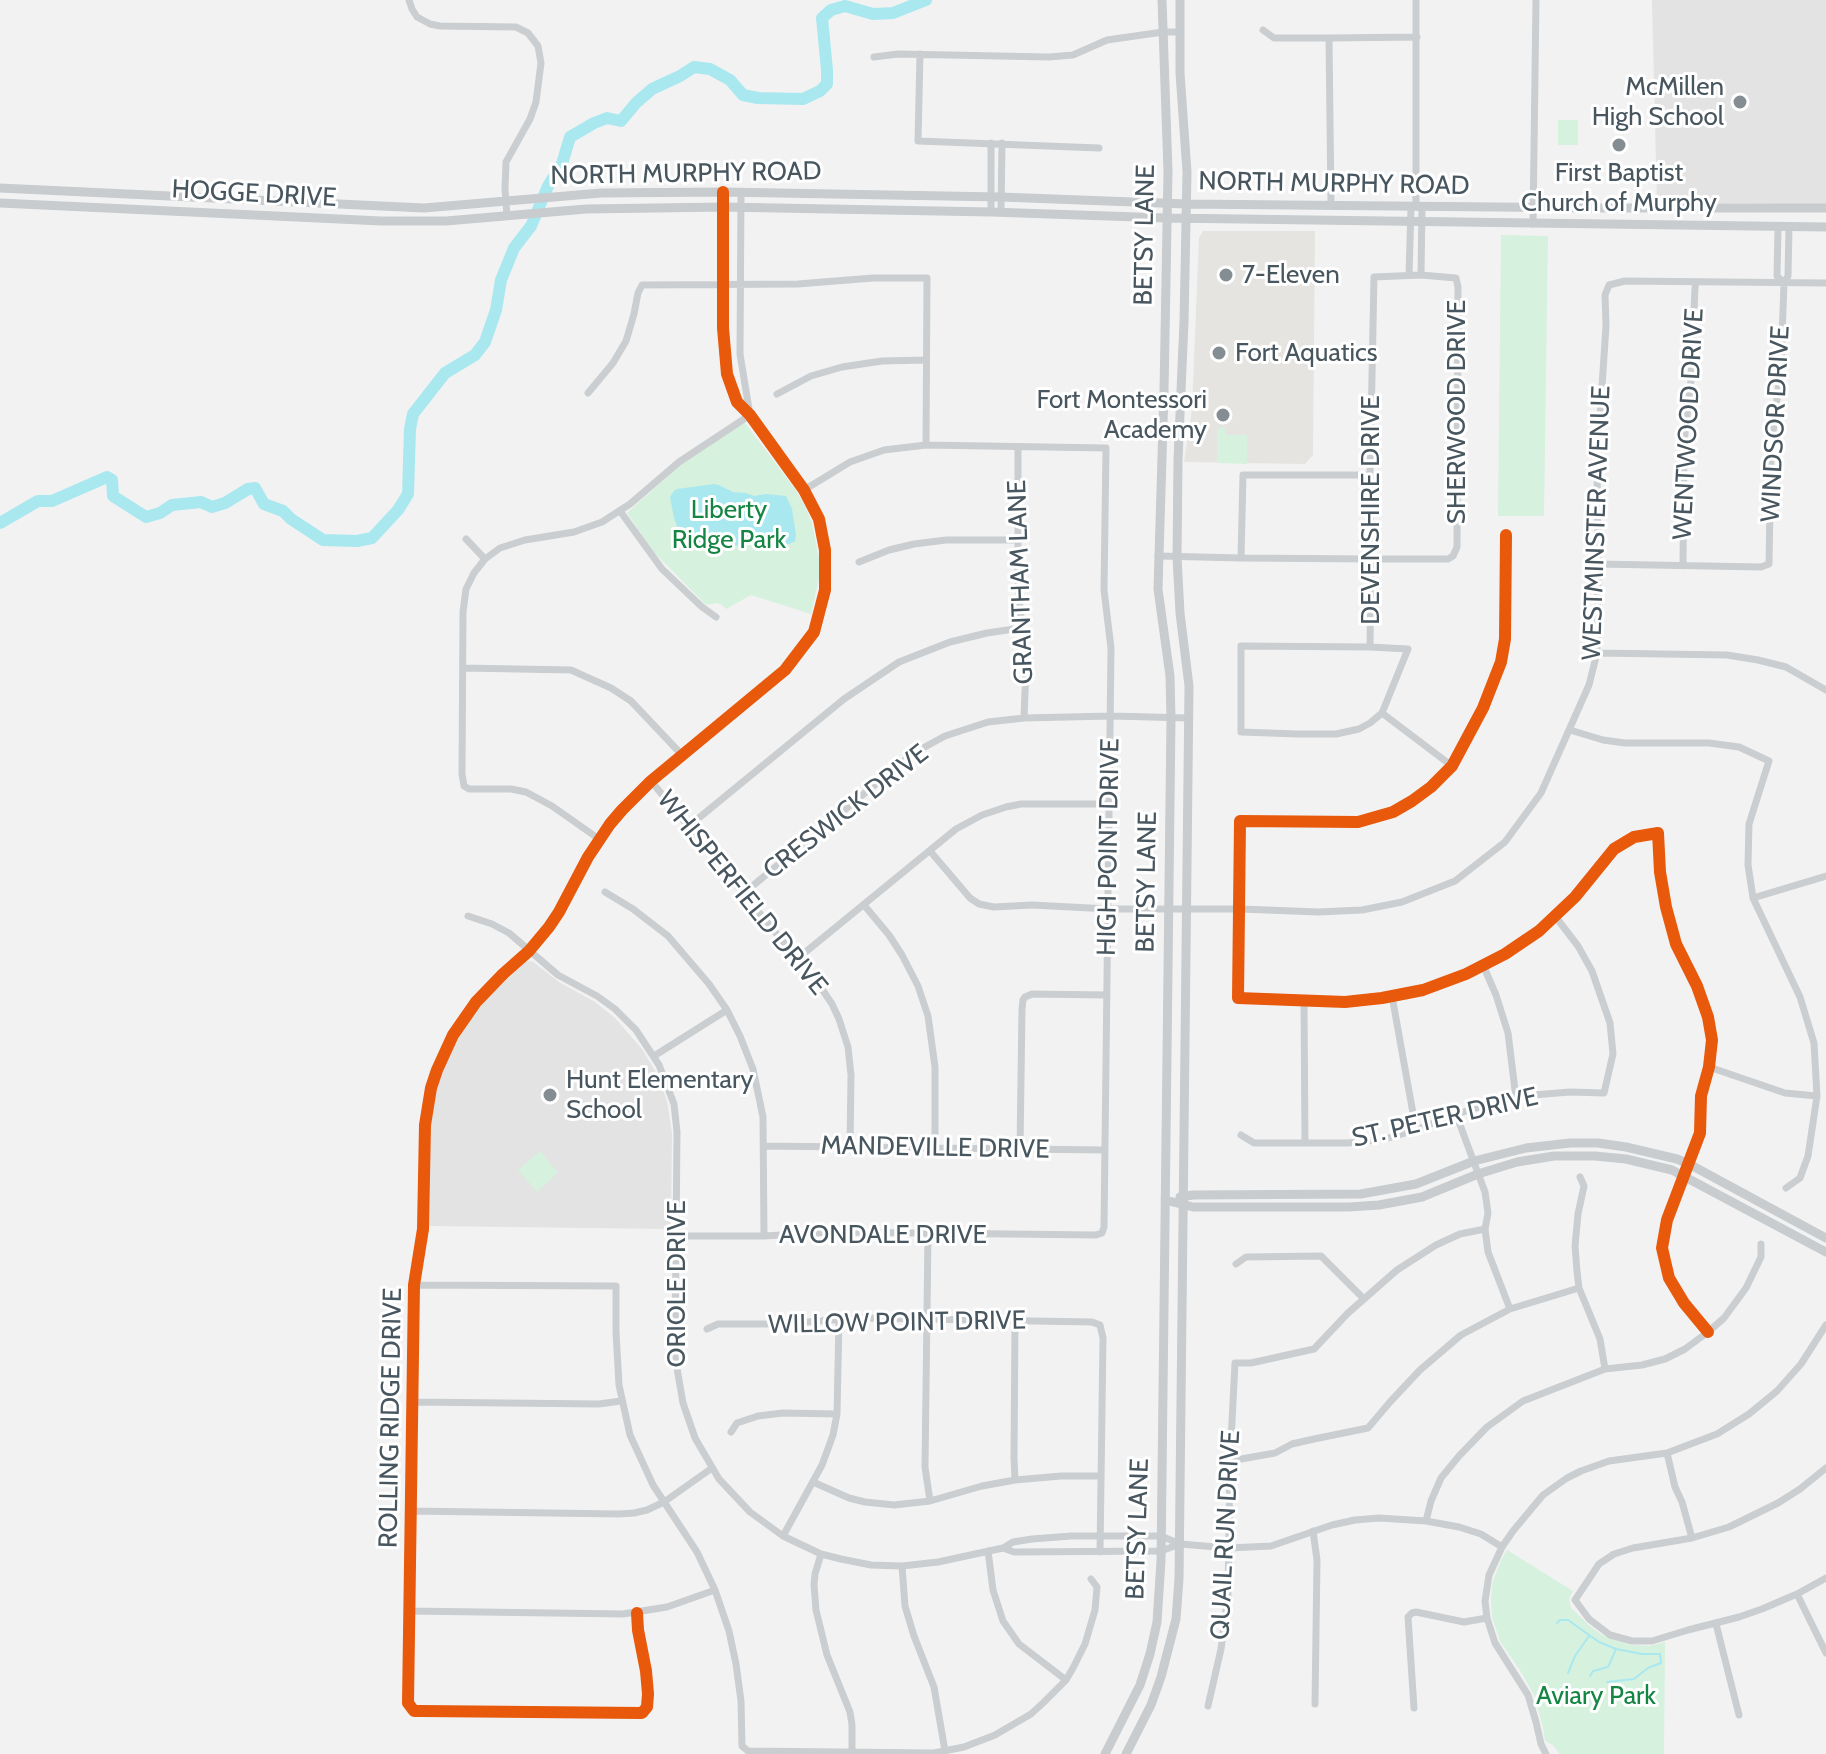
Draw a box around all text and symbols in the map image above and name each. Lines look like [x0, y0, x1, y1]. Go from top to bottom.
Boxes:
place label: McMillen High School [1592, 71, 1724, 132]
marker: McMillen High School [1731, 93, 1749, 111]
marker: First Baptist Church of Murphy [1610, 136, 1628, 154]
street label: NORTH MURPHY ROAD [550, 156, 822, 192]
place label: First Baptist Church of Murphy [1521, 157, 1717, 218]
street label: BETSY LANE [1128, 164, 1162, 306]
street label: NORTH MURPHY ROAD [1198, 166, 1470, 202]
street label: HOGGE DRIVE [171, 174, 337, 214]
place label: 7-Eleven [1242, 259, 1340, 291]
marker: 7-Eleven [1217, 266, 1235, 284]
street label: SHERWOOD DRIVE [1441, 300, 1473, 524]
street label: WENTWOOD DRIVE [1667, 307, 1711, 541]
street label: WINDSOR DRIVE [1755, 325, 1797, 523]
place label: Fort Aquatics [1235, 337, 1377, 369]
marker: Fort Aquatics [1210, 344, 1228, 362]
place label: Fort Montessori Academy [1036, 384, 1207, 446]
street label: WESTMINSTER AVENUE [1577, 385, 1617, 661]
street label: DEVENSHIRE DRIVE [1355, 395, 1387, 625]
marker: Fort Montessori Academy [1214, 406, 1232, 424]
street label: GRANTHAM LANE [1002, 479, 1040, 685]
park label: Liberty Ridge Park [672, 494, 786, 556]
street label: CRESWICK DRIVE [757, 738, 935, 886]
street label: HIGH POINT DRIVE [1092, 738, 1126, 956]
street label: WHISPERFIELD DRIVE [650, 785, 834, 1001]
street label: BETSY LANE [1130, 811, 1164, 953]
place label: Hunt Elementary School [566, 1064, 753, 1126]
street label: ST. PETER DRIVE [1349, 1081, 1541, 1155]
marker: Hunt Elementary School [541, 1086, 559, 1104]
street label: MANDEVILLE DRIVE [820, 1130, 1050, 1166]
street label: ORIOLE DRIVE [661, 1200, 693, 1368]
street label: AVONDALE DRIVE [779, 1219, 987, 1251]
street label: ROLLING RIDGE DRIVE [373, 1288, 409, 1548]
street label: WILLOW POINT DRIVE [768, 1305, 1026, 1341]
street label: QUAIL RUN DRIVE [1205, 1429, 1247, 1641]
street label: BETSY LANE [1120, 1458, 1156, 1600]
park label: Aviary Park [1536, 1680, 1656, 1712]

